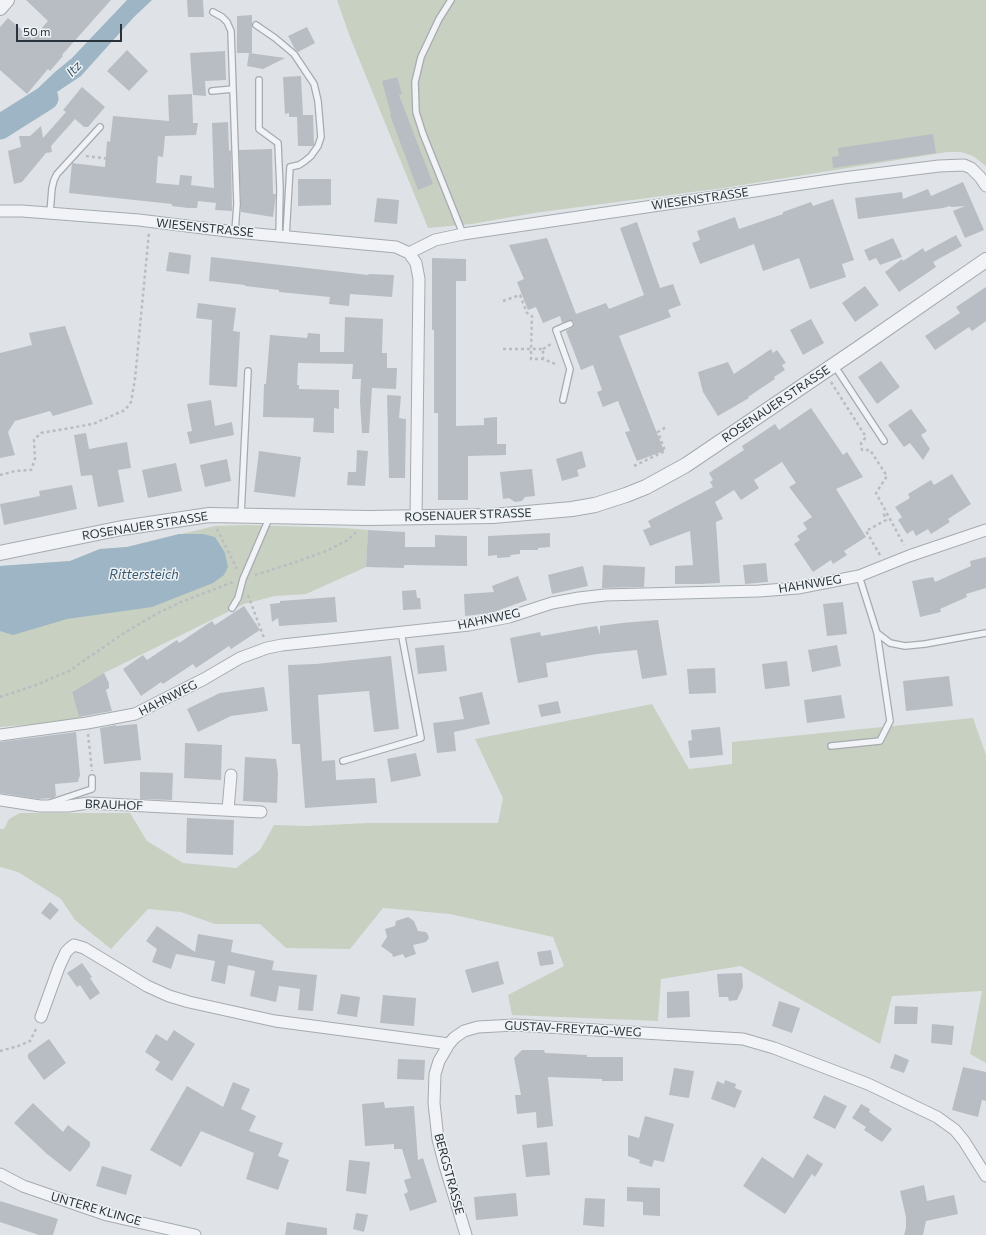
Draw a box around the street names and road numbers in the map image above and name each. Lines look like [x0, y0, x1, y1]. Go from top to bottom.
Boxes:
street label: WIESENSTRASSE [650, 185, 750, 213]
street label: WIESENSTRASSE [156, 216, 254, 240]
street label: ROSENAUER STRASSE [719, 362, 833, 446]
street label: ROSENAUER STRASSE [404, 506, 532, 524]
street label: ROSENAUER STRASSE [81, 509, 209, 543]
street label: HAHNWEG [778, 572, 842, 596]
street label: HAHNWEG [456, 605, 522, 633]
street label: HAHNWEG [136, 677, 200, 719]
street label: BRAUHOF [85, 797, 143, 813]
street label: GUSTAV-FREYTAG-WEG [504, 1018, 642, 1040]
street label: BERGSTRASSE [431, 1132, 467, 1216]
street label: UNTERE KLINGE [49, 1189, 143, 1229]

